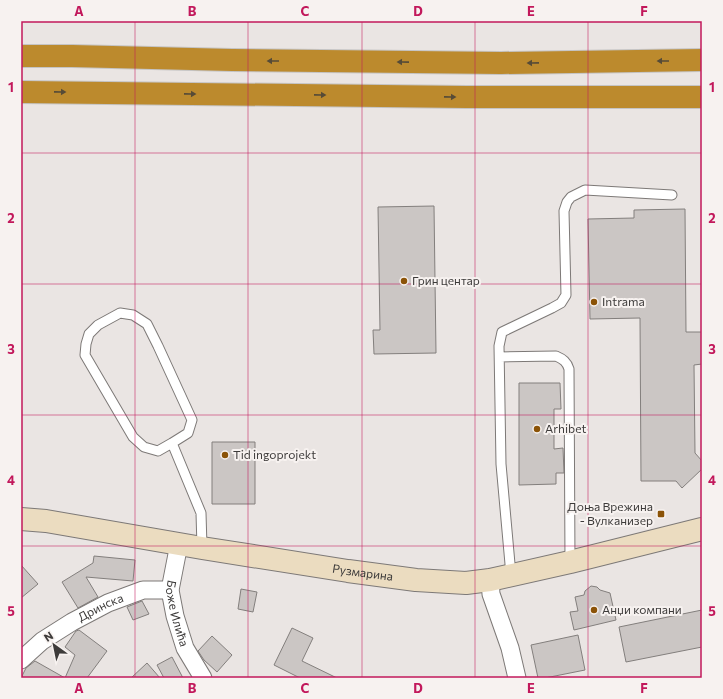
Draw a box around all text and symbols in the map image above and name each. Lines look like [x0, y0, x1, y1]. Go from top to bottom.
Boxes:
text: A [74, 3, 84, 19]
text: B [188, 3, 197, 19]
text: C [301, 3, 310, 19]
text: D [413, 3, 423, 19]
text: E [527, 3, 535, 19]
text: F [640, 3, 648, 19]
one-way arrow [266, 58, 279, 64]
one-way arrow [656, 58, 669, 64]
one-way arrow [396, 59, 409, 65]
one-way arrow [526, 60, 539, 66]
text: 1 [8, 79, 14, 95]
text: 1 [709, 79, 715, 95]
one-way arrow [54, 89, 67, 95]
one-way arrow [184, 91, 197, 97]
one-way arrow [314, 92, 327, 98]
one-way arrow [444, 94, 457, 100]
text: 2 [7, 210, 15, 226]
text: 2 [708, 210, 716, 226]
place label: Грин центар [412, 273, 480, 287]
marker: Грин центар [399, 276, 409, 286]
place label: Intrama [602, 294, 645, 308]
marker: Intrama [589, 297, 599, 307]
text: 3 [7, 341, 15, 357]
text: 3 [708, 341, 716, 357]
place label: Arhibet [545, 421, 586, 435]
marker: Arhibet [532, 424, 542, 434]
place label: Tid ingoprojekt [233, 447, 316, 461]
marker: Tid ingoprojekt [220, 450, 230, 460]
text: 4 [7, 472, 15, 488]
text: 4 [708, 472, 716, 488]
place label: Доња Врежина - Вулканизер [567, 499, 653, 527]
marker: Доња Врежина - Вулканизер [656, 509, 666, 519]
street label: Рузмарина [331, 561, 394, 583]
street label: Боже Илића [164, 579, 192, 648]
street label: Дринска [75, 590, 125, 624]
place label: Анџи компани [602, 602, 682, 616]
text: 5 [7, 603, 15, 619]
text: 5 [708, 603, 716, 619]
marker: Анџи компани [589, 605, 599, 615]
north arrow [34, 625, 74, 665]
text: N [41, 628, 55, 644]
text: A [74, 680, 84, 696]
text: B [188, 680, 197, 696]
text: C [301, 680, 310, 696]
text: D [413, 680, 423, 696]
text: E [527, 680, 535, 696]
text: F [640, 680, 648, 696]

